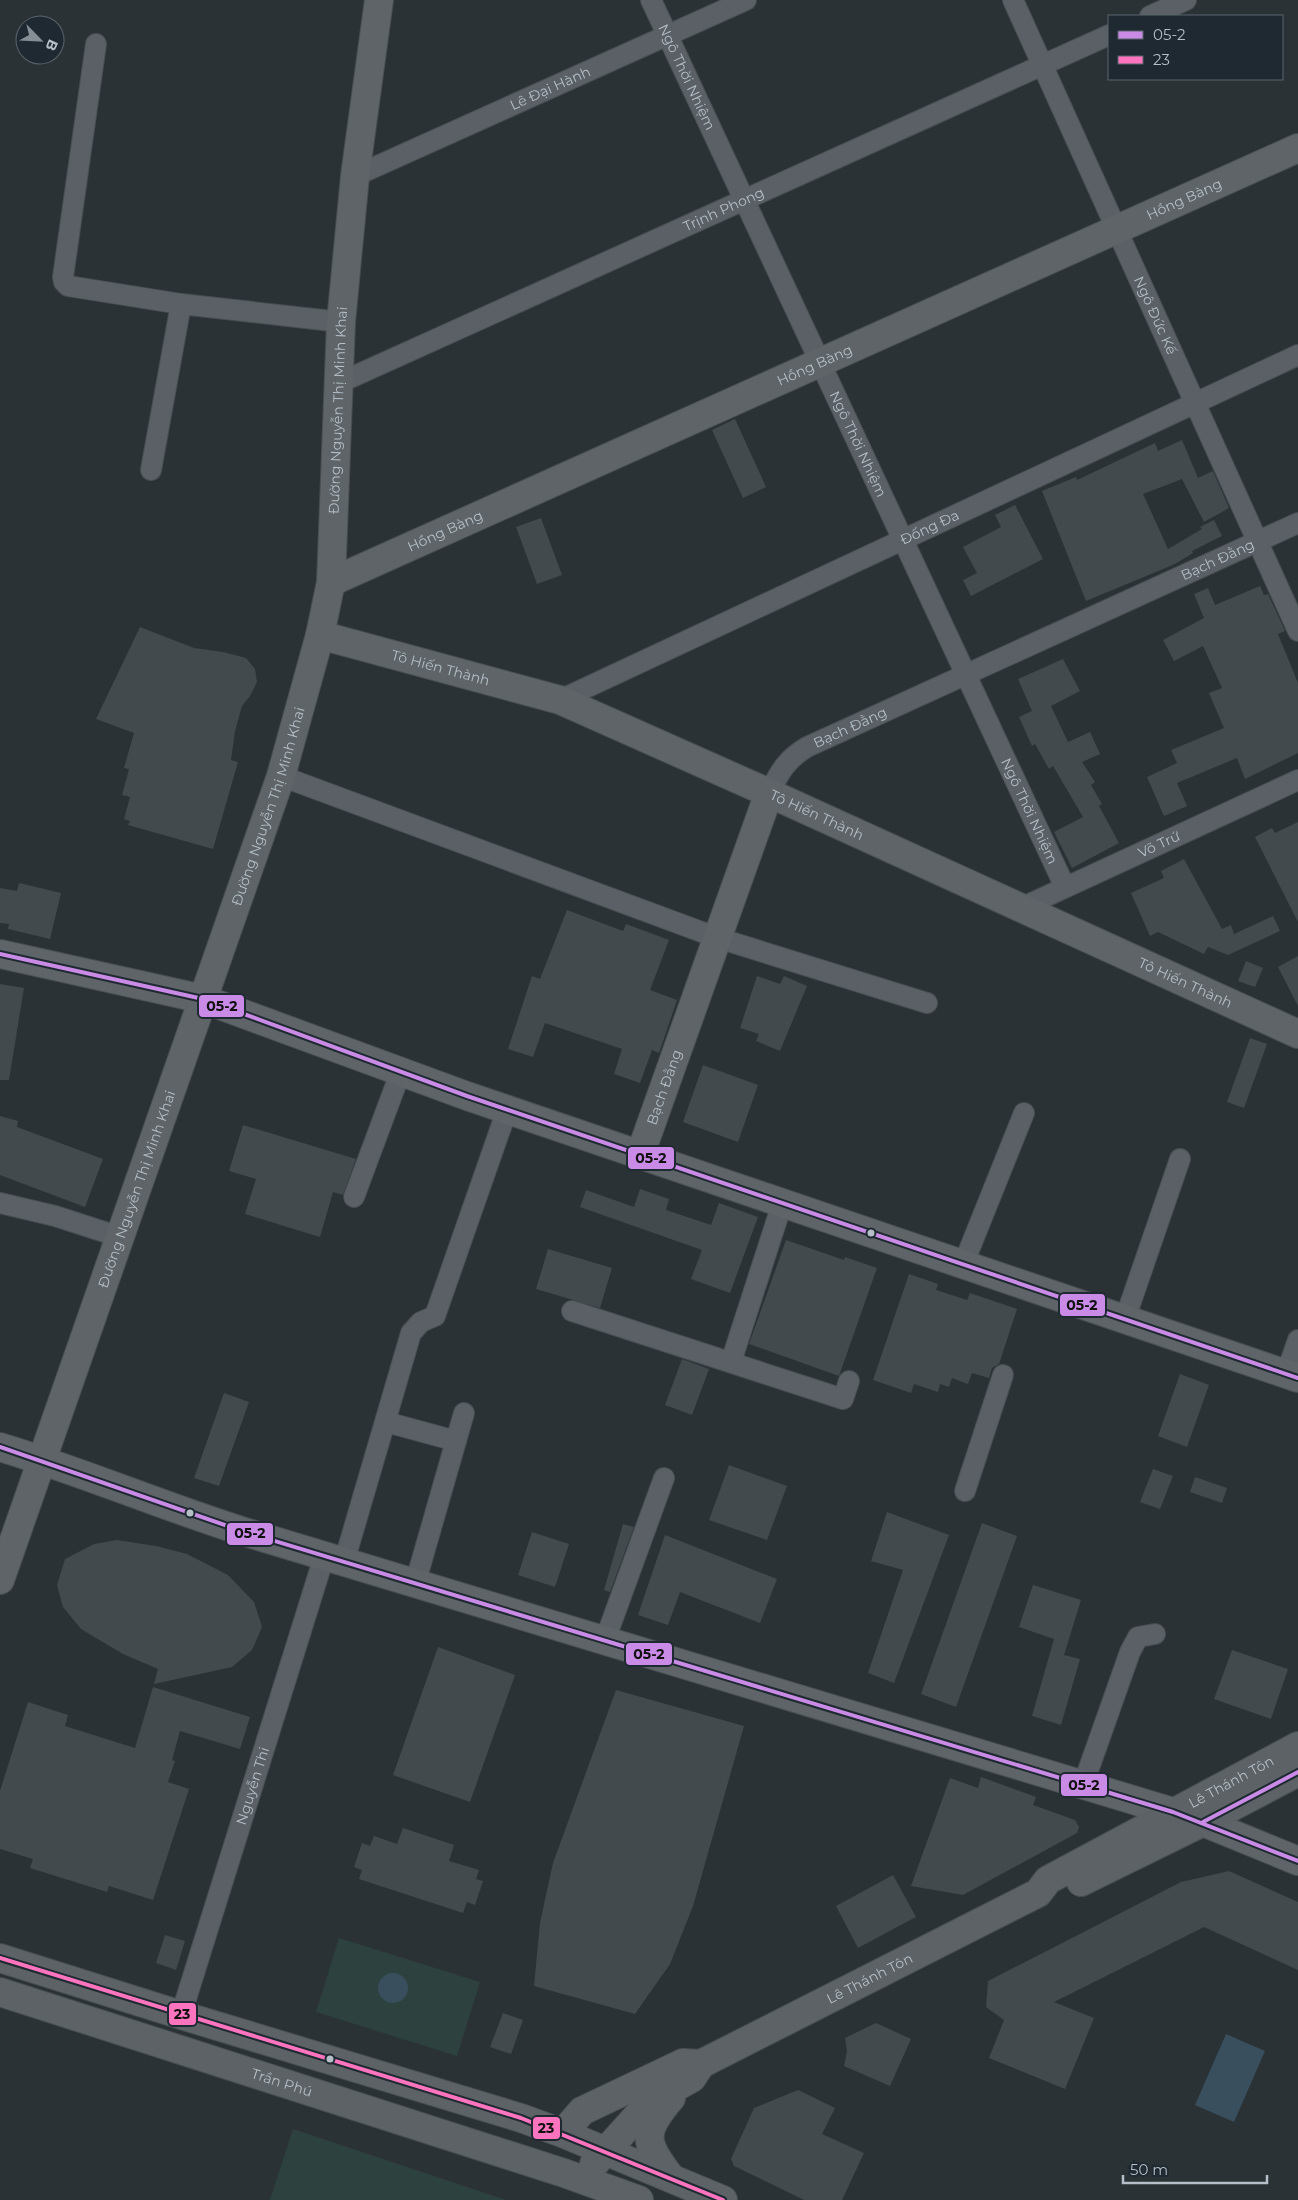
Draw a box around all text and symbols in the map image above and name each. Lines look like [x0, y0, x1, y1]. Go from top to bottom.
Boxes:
north arrow [15, 15, 65, 65]
legend [1108, 15, 1283, 80]
street label: Ngô Thời Nhiệm [654, 21, 719, 133]
text: 05-2 [1153, 25, 1186, 44]
text: B [41, 37, 62, 54]
text: 23 [1153, 50, 1170, 69]
street label: Lê Đại Hành [507, 62, 593, 114]
street label: Hồng Bàng [1143, 174, 1225, 224]
street label: Trịnh Phong [680, 183, 767, 235]
street label: Ngô Đức Kế [1130, 273, 1181, 358]
street label: Đường Nguyễn Thị Minh Khai [325, 306, 351, 514]
street label: Hồng Bàng [774, 340, 855, 390]
street label: Ngô Thời Nhiệm [826, 388, 891, 500]
street label: Hồng Bàng [404, 506, 486, 556]
street label: Đống Đa [897, 506, 962, 549]
street label: Bạch Đằng [1178, 535, 1257, 584]
street label: Tô Hiến Thành [389, 646, 492, 690]
street label: Bạch Đằng [811, 703, 890, 752]
street label: Đường Nguyễn Thị Minh Khai [227, 705, 309, 908]
street label: Ngô Thời Nhiệm [997, 755, 1062, 867]
street label: Tô Hiến Thành [767, 786, 867, 844]
street label: Võ Trứ [1135, 827, 1183, 862]
street label: Tô Hiến Thành [1136, 954, 1235, 1012]
line badge: 05-2 [198, 994, 245, 1018]
text: 05-2 [206, 997, 238, 1015]
street label: Bạch Đằng [642, 1047, 686, 1127]
street label: Đường Nguyễn Thị Minh Khai [94, 1088, 179, 1290]
line badge: 05-2 [627, 1146, 675, 1170]
text: 05-2 [635, 1149, 667, 1167]
unlabelled marker [866, 1228, 876, 1238]
line badge: 05-2 [1059, 1293, 1106, 1317]
text: 05-2 [1066, 1296, 1098, 1314]
unlabelled marker [185, 1508, 195, 1518]
line badge: 05-2 [226, 1522, 274, 1546]
text: 05-2 [234, 1524, 266, 1542]
line badge: 05-2 [625, 1642, 673, 1666]
text: 05-2 [633, 1645, 665, 1663]
street label: Nguyễn Thi [232, 1745, 273, 1827]
street label: Lê Thánh Tôn [1185, 1752, 1277, 1812]
line badge: 05-2 [1060, 1773, 1108, 1797]
text: 05-2 [1068, 1776, 1100, 1794]
street label: Lê Thánh Tôn [824, 1949, 916, 2008]
line badge: 23 [168, 2002, 197, 2026]
text: 23 [174, 2005, 190, 2023]
unlabelled marker [325, 2054, 335, 2064]
street label: Trần Phú [249, 2064, 315, 2101]
line badge: 23 [532, 2116, 561, 2140]
text: 23 [538, 2119, 554, 2137]
scale bar [1123, 2152, 1267, 2184]
text: 50 m [1130, 2160, 1168, 2179]

